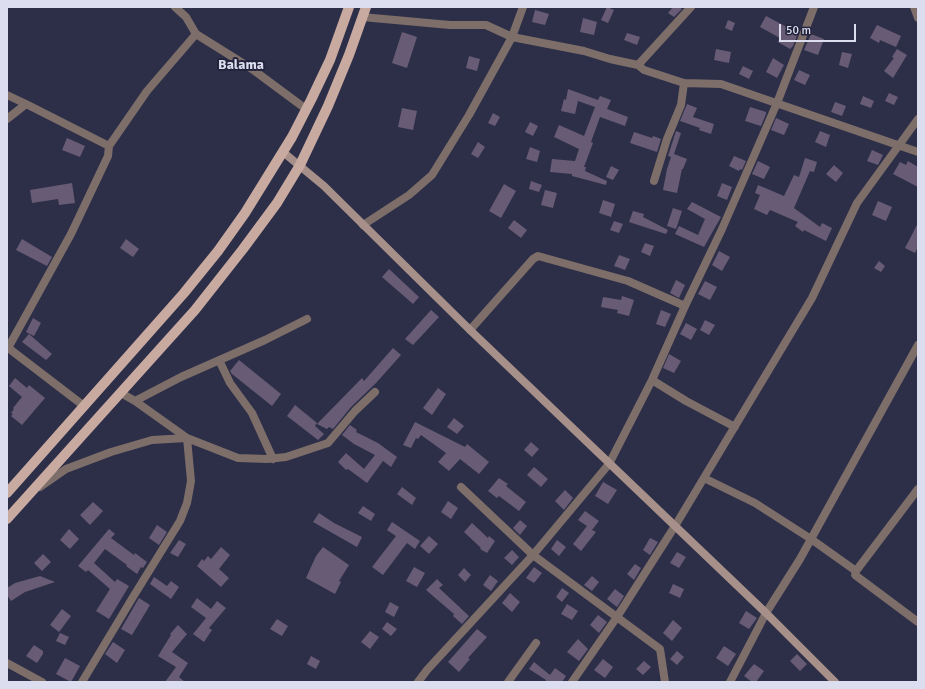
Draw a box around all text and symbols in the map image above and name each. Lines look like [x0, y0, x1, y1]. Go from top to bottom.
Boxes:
scale bar [781, 16, 858, 42]
text: 50 m [786, 23, 811, 38]
district label: Balama [218, 57, 264, 73]

